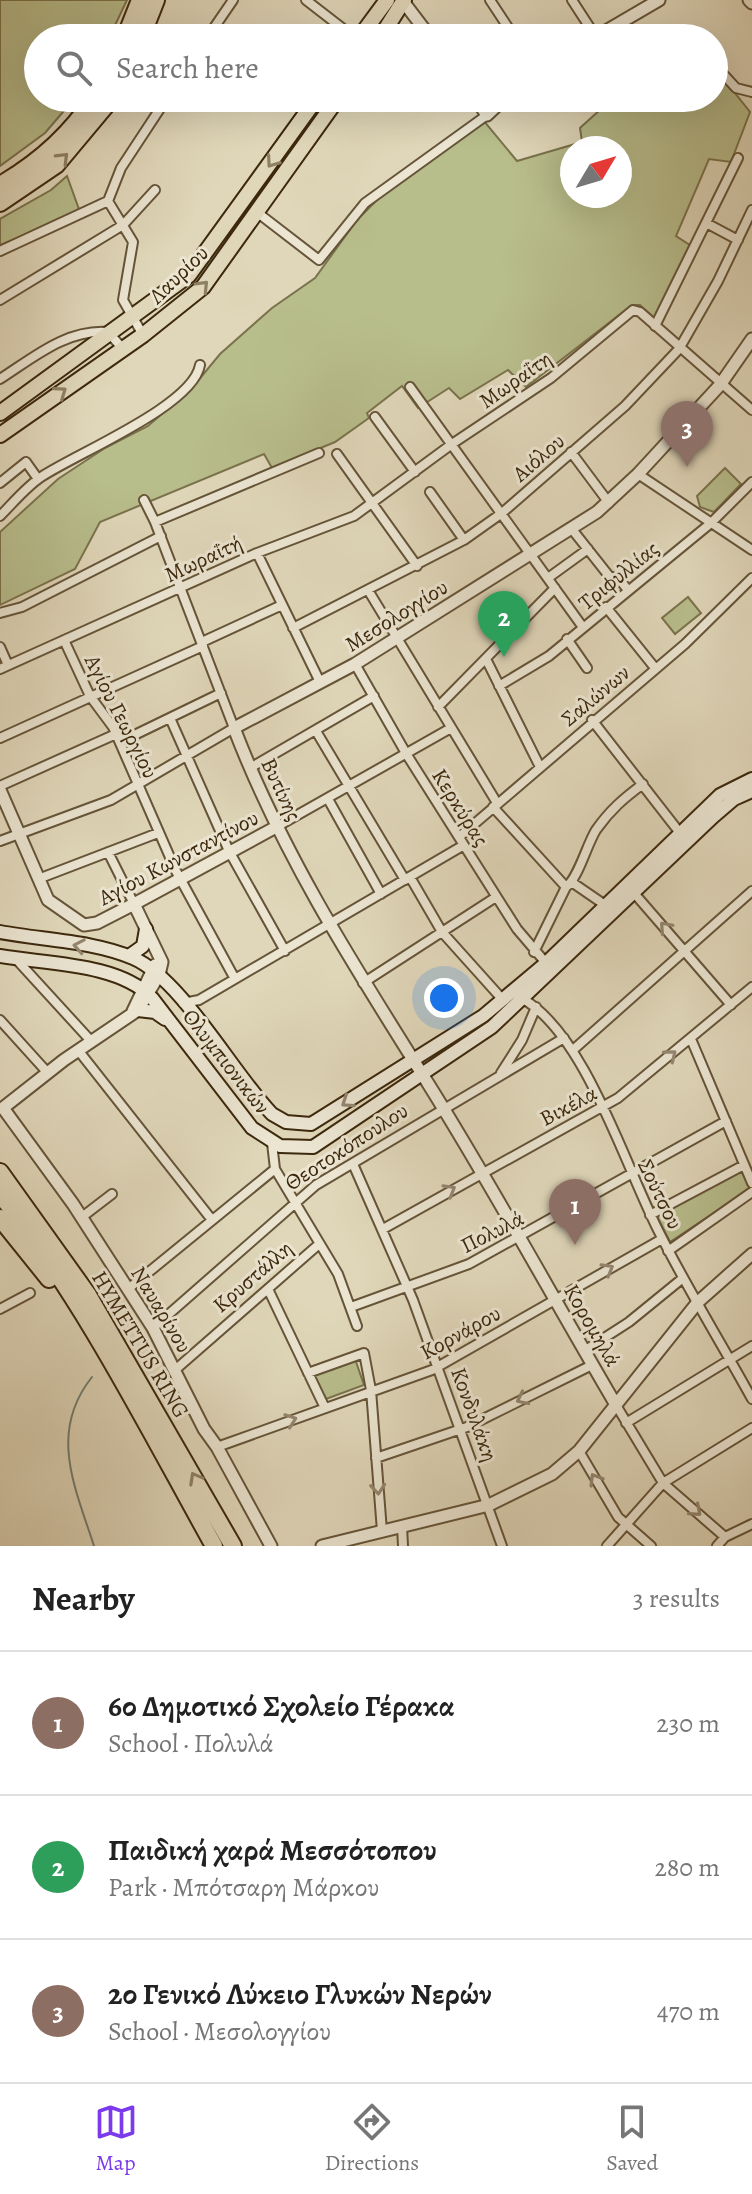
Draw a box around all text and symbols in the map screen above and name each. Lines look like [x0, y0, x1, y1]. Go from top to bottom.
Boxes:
search box [24, 24, 728, 112]
icon: search [52, 46, 96, 90]
text: Search here [116, 48, 259, 88]
north arrow [560, 136, 632, 208]
one-way arrow [54, 153, 68, 167]
one-way arrow [267, 153, 282, 167]
street label: Λαυρίου [141, 239, 215, 311]
one-way arrow [194, 281, 208, 295]
street label: Μωραΐτη [473, 344, 558, 416]
one-way arrow [53, 387, 67, 402]
pin: 3 [661, 401, 713, 467]
street label: Αιόλου [505, 427, 571, 490]
street label: Μωραΐτή [160, 528, 247, 590]
street label: Τριφυλλίας [572, 534, 665, 618]
street label: Μεσολογγίου [339, 572, 454, 659]
pin: 2 [478, 591, 530, 657]
street label: Αγίου Γεωργίου [77, 649, 165, 783]
street label: Σαλώνων [555, 658, 636, 733]
street label: Βυτίνης [253, 753, 309, 826]
street label: Κερκύρας [425, 763, 496, 852]
street label: Αγίου Κωνσταντίνου [92, 803, 264, 913]
one-way arrow [661, 922, 675, 937]
one-way arrow [73, 939, 86, 956]
your location [424, 978, 464, 1018]
street label: Ολυμπιονικών [176, 1003, 277, 1121]
one-way arrow [662, 1050, 676, 1065]
street label: Βικέλα [534, 1078, 603, 1134]
one-way arrow [341, 1092, 355, 1107]
street label: Θεοτοκόπουλου [279, 1096, 414, 1198]
street label: Σούτσου [630, 1154, 690, 1234]
pin: 1 [549, 1179, 601, 1245]
one-way arrow [441, 1184, 456, 1200]
street label: Πολυλά [456, 1203, 529, 1261]
street label: Κρυστάλλη [206, 1234, 299, 1320]
street label: Ναυαρίνου [124, 1261, 199, 1358]
one-way arrow [599, 1263, 614, 1279]
street label: HYMETTUS RING [84, 1265, 196, 1424]
street label: Κορομηλά [556, 1279, 628, 1372]
street label: Κορνάρου [415, 1298, 506, 1367]
street label: Κονδυλάκη [443, 1363, 505, 1466]
one-way arrow [516, 1390, 531, 1405]
one-way arrow [283, 1413, 297, 1430]
one-way arrow [189, 1472, 204, 1486]
one-way arrow [590, 1473, 605, 1488]
one-way arrow [369, 1483, 386, 1496]
one-way arrow [686, 1501, 701, 1516]
text: Nearby [32, 1575, 135, 1622]
text: 3 results [633, 1581, 720, 1616]
text: 6ο Δημοτικό Σχολείο Γέρακα [108, 1686, 455, 1726]
text: 1 [53, 1706, 63, 1741]
text: 230 m [656, 1706, 720, 1741]
text: School · Πολυλά [108, 1726, 274, 1761]
text: Παιδική χαρά Μεσσότοπου [108, 1830, 437, 1870]
text: 2 [52, 1850, 64, 1885]
text: 280 m [654, 1850, 720, 1885]
text: Park · Μπότσαρη Μάρκου [108, 1870, 379, 1905]
text: 2ο Γενικό Λύκειο Γλυκών Νερών [108, 1974, 492, 2014]
text: 3 [52, 1994, 64, 2029]
text: 470 m [657, 1994, 720, 2029]
text: School · Μεσολογγίου [108, 2014, 331, 2049]
tab: Map [94, 2100, 138, 2178]
tab: Directions [325, 2100, 419, 2178]
tab: Saved [606, 2100, 658, 2178]

